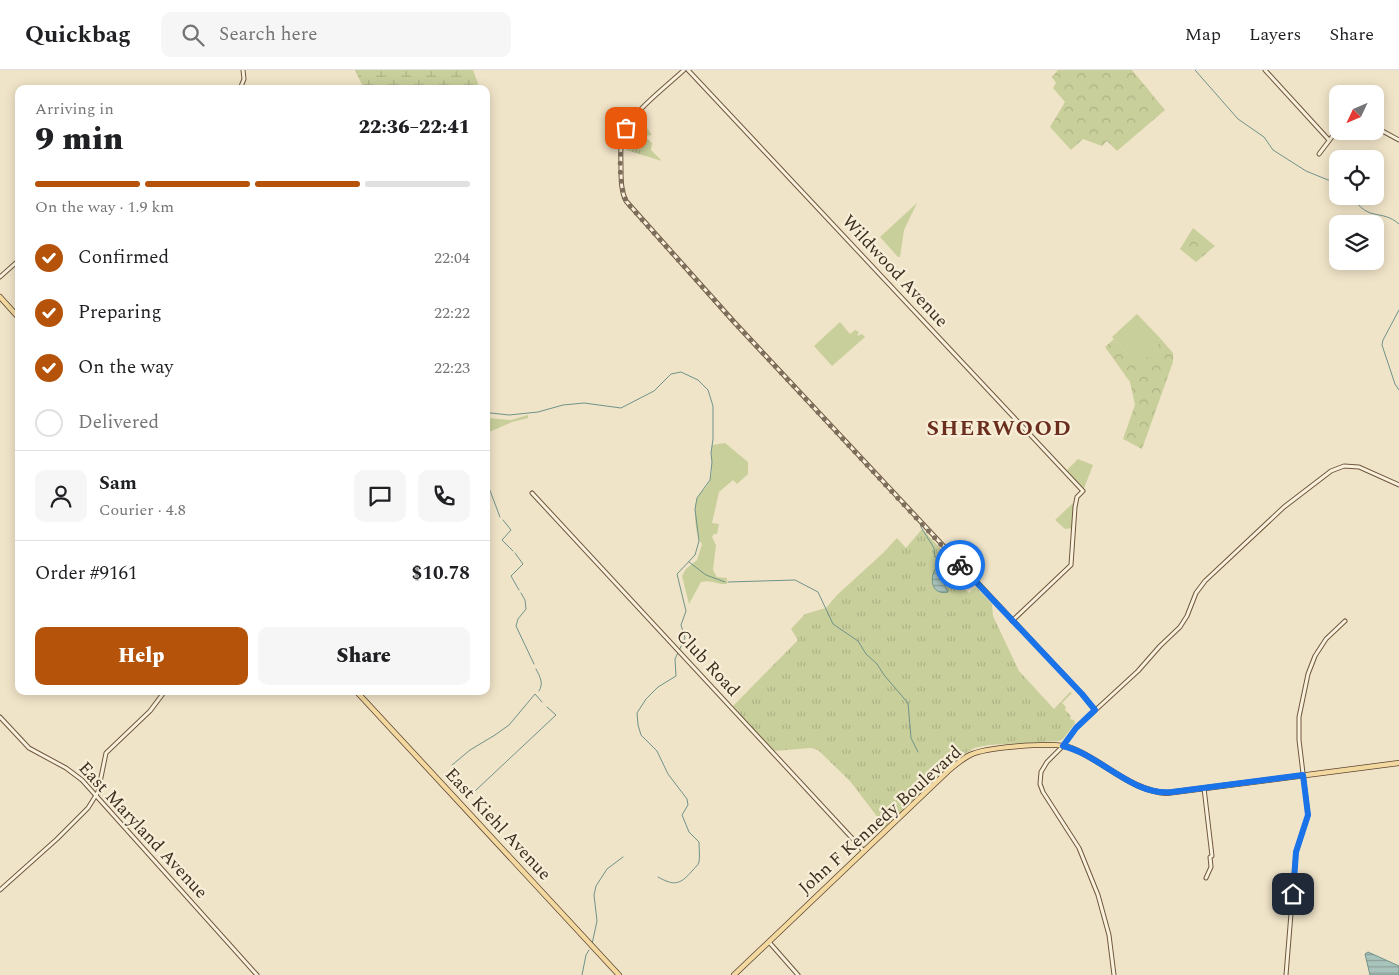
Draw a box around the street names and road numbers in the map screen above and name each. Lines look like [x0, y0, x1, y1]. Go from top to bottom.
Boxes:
street label: Wildwood Avenue [835, 209, 955, 333]
street label: Club Road [670, 623, 746, 703]
street label: John F Kennedy Boulevard [792, 739, 968, 901]
street label: East Maryland Avenue [72, 755, 214, 905]
street label: East Kiehl Avenue [438, 761, 558, 887]

